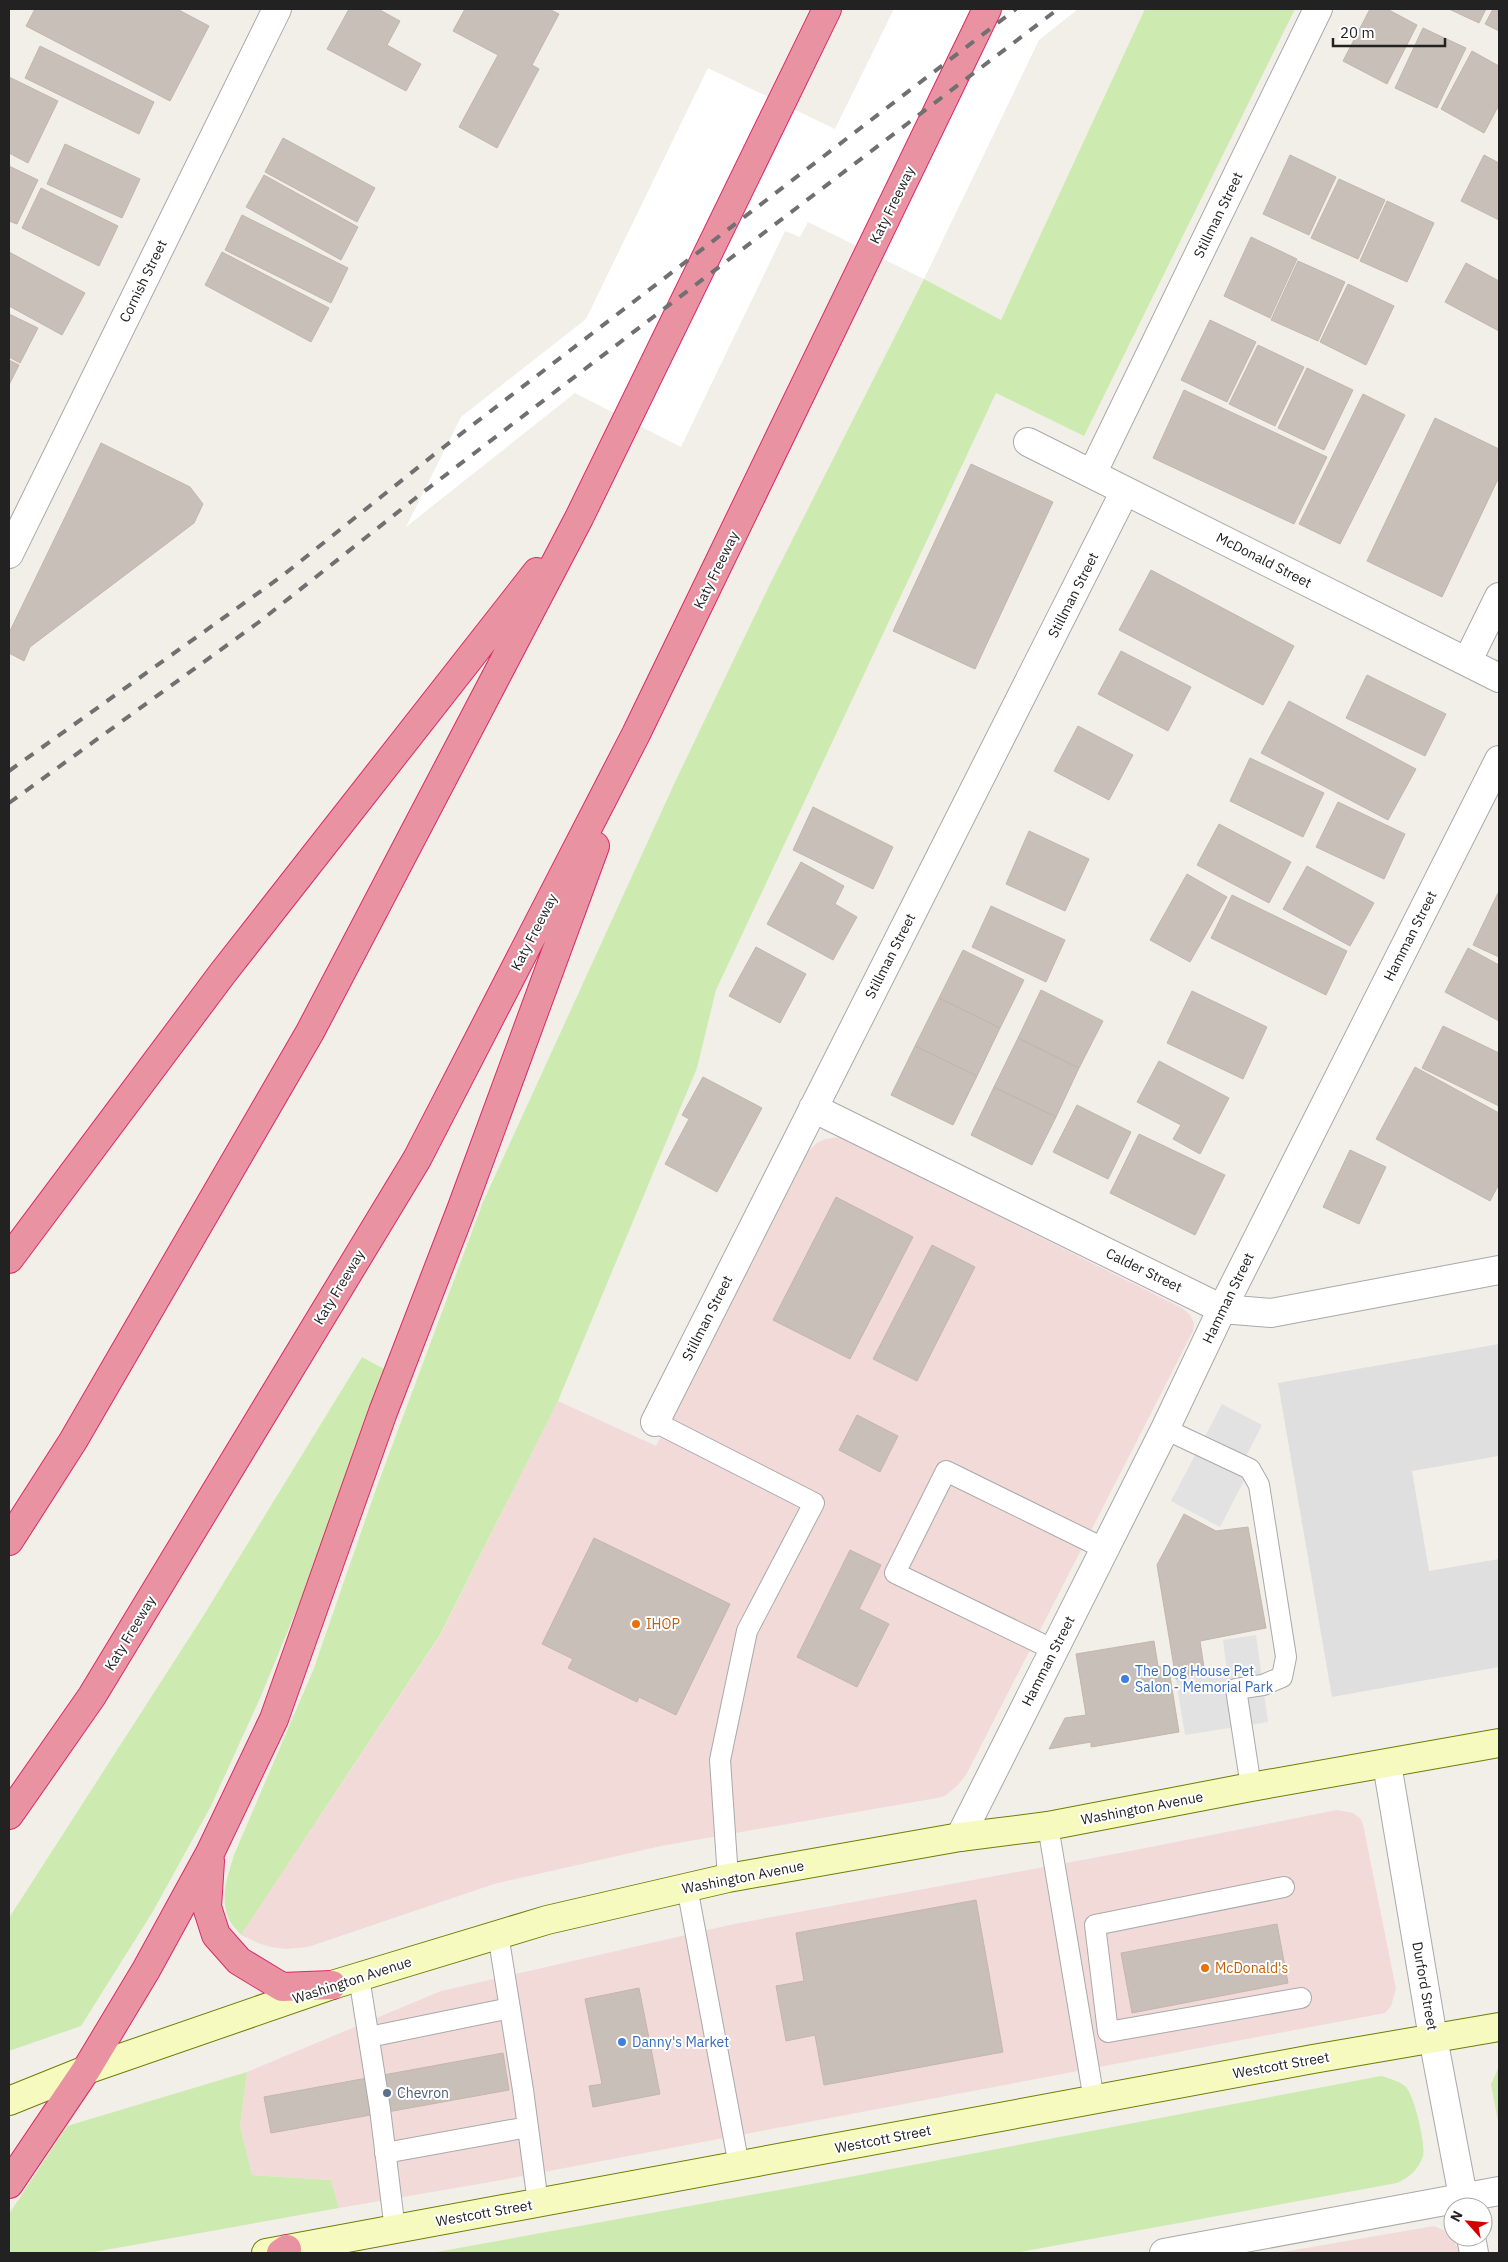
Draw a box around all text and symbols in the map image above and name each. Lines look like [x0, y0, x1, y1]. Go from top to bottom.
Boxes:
scale bar [1333, 15, 1446, 47]
text: 20 m [1340, 23, 1375, 42]
street label: Katy Freeway [865, 163, 919, 247]
street label: Stillman Street [1189, 169, 1247, 261]
street label: Cornish Street [115, 237, 171, 325]
street label: Katy Freeway [689, 528, 743, 612]
street label: McDonald Street [1213, 528, 1315, 592]
street label: Stillman Street [1044, 549, 1102, 641]
street label: Hamman Street [1380, 888, 1441, 984]
street label: Katy Freeway [507, 890, 561, 974]
street label: Stillman Street [861, 910, 919, 1002]
street label: Calder Street [1103, 1244, 1185, 1296]
street label: Katy Freeway [310, 1246, 368, 1328]
street label: Hamman Street [1198, 1250, 1258, 1346]
street label: Stillman Street [678, 1272, 736, 1364]
street label: Katy Freeway [101, 1592, 159, 1674]
street label: Hamman Street [1018, 1613, 1079, 1709]
place label: IHOP [646, 1615, 680, 1633]
marker: IHOP [630, 1618, 642, 1630]
place label: The Dog House Pet Salon - Memorial Park [1135, 1662, 1274, 1696]
marker: The Dog House Pet Salon - Memorial Park [1119, 1673, 1131, 1685]
street label: Washington Avenue [1079, 1787, 1205, 1829]
street label: Washington Avenue [680, 1856, 806, 1898]
street label: Durford Street [1408, 1940, 1442, 2032]
street label: Washington Avenue [290, 1952, 414, 2008]
place label: McDonald's [1215, 1959, 1288, 1977]
marker: McDonald's [1199, 1962, 1211, 1974]
place label: Danny's Market [632, 2033, 729, 2051]
marker: Danny's Market [616, 2036, 628, 2048]
street label: Westcott Street [1231, 2048, 1331, 2082]
place label: Chevron [397, 2084, 449, 2102]
marker: Chevron [381, 2087, 393, 2099]
street label: Westcott Street [833, 2121, 933, 2157]
street label: Westcott Street [434, 2196, 534, 2230]
north arrow [1443, 2197, 1493, 2247]
text: N [1446, 2207, 1467, 2225]

